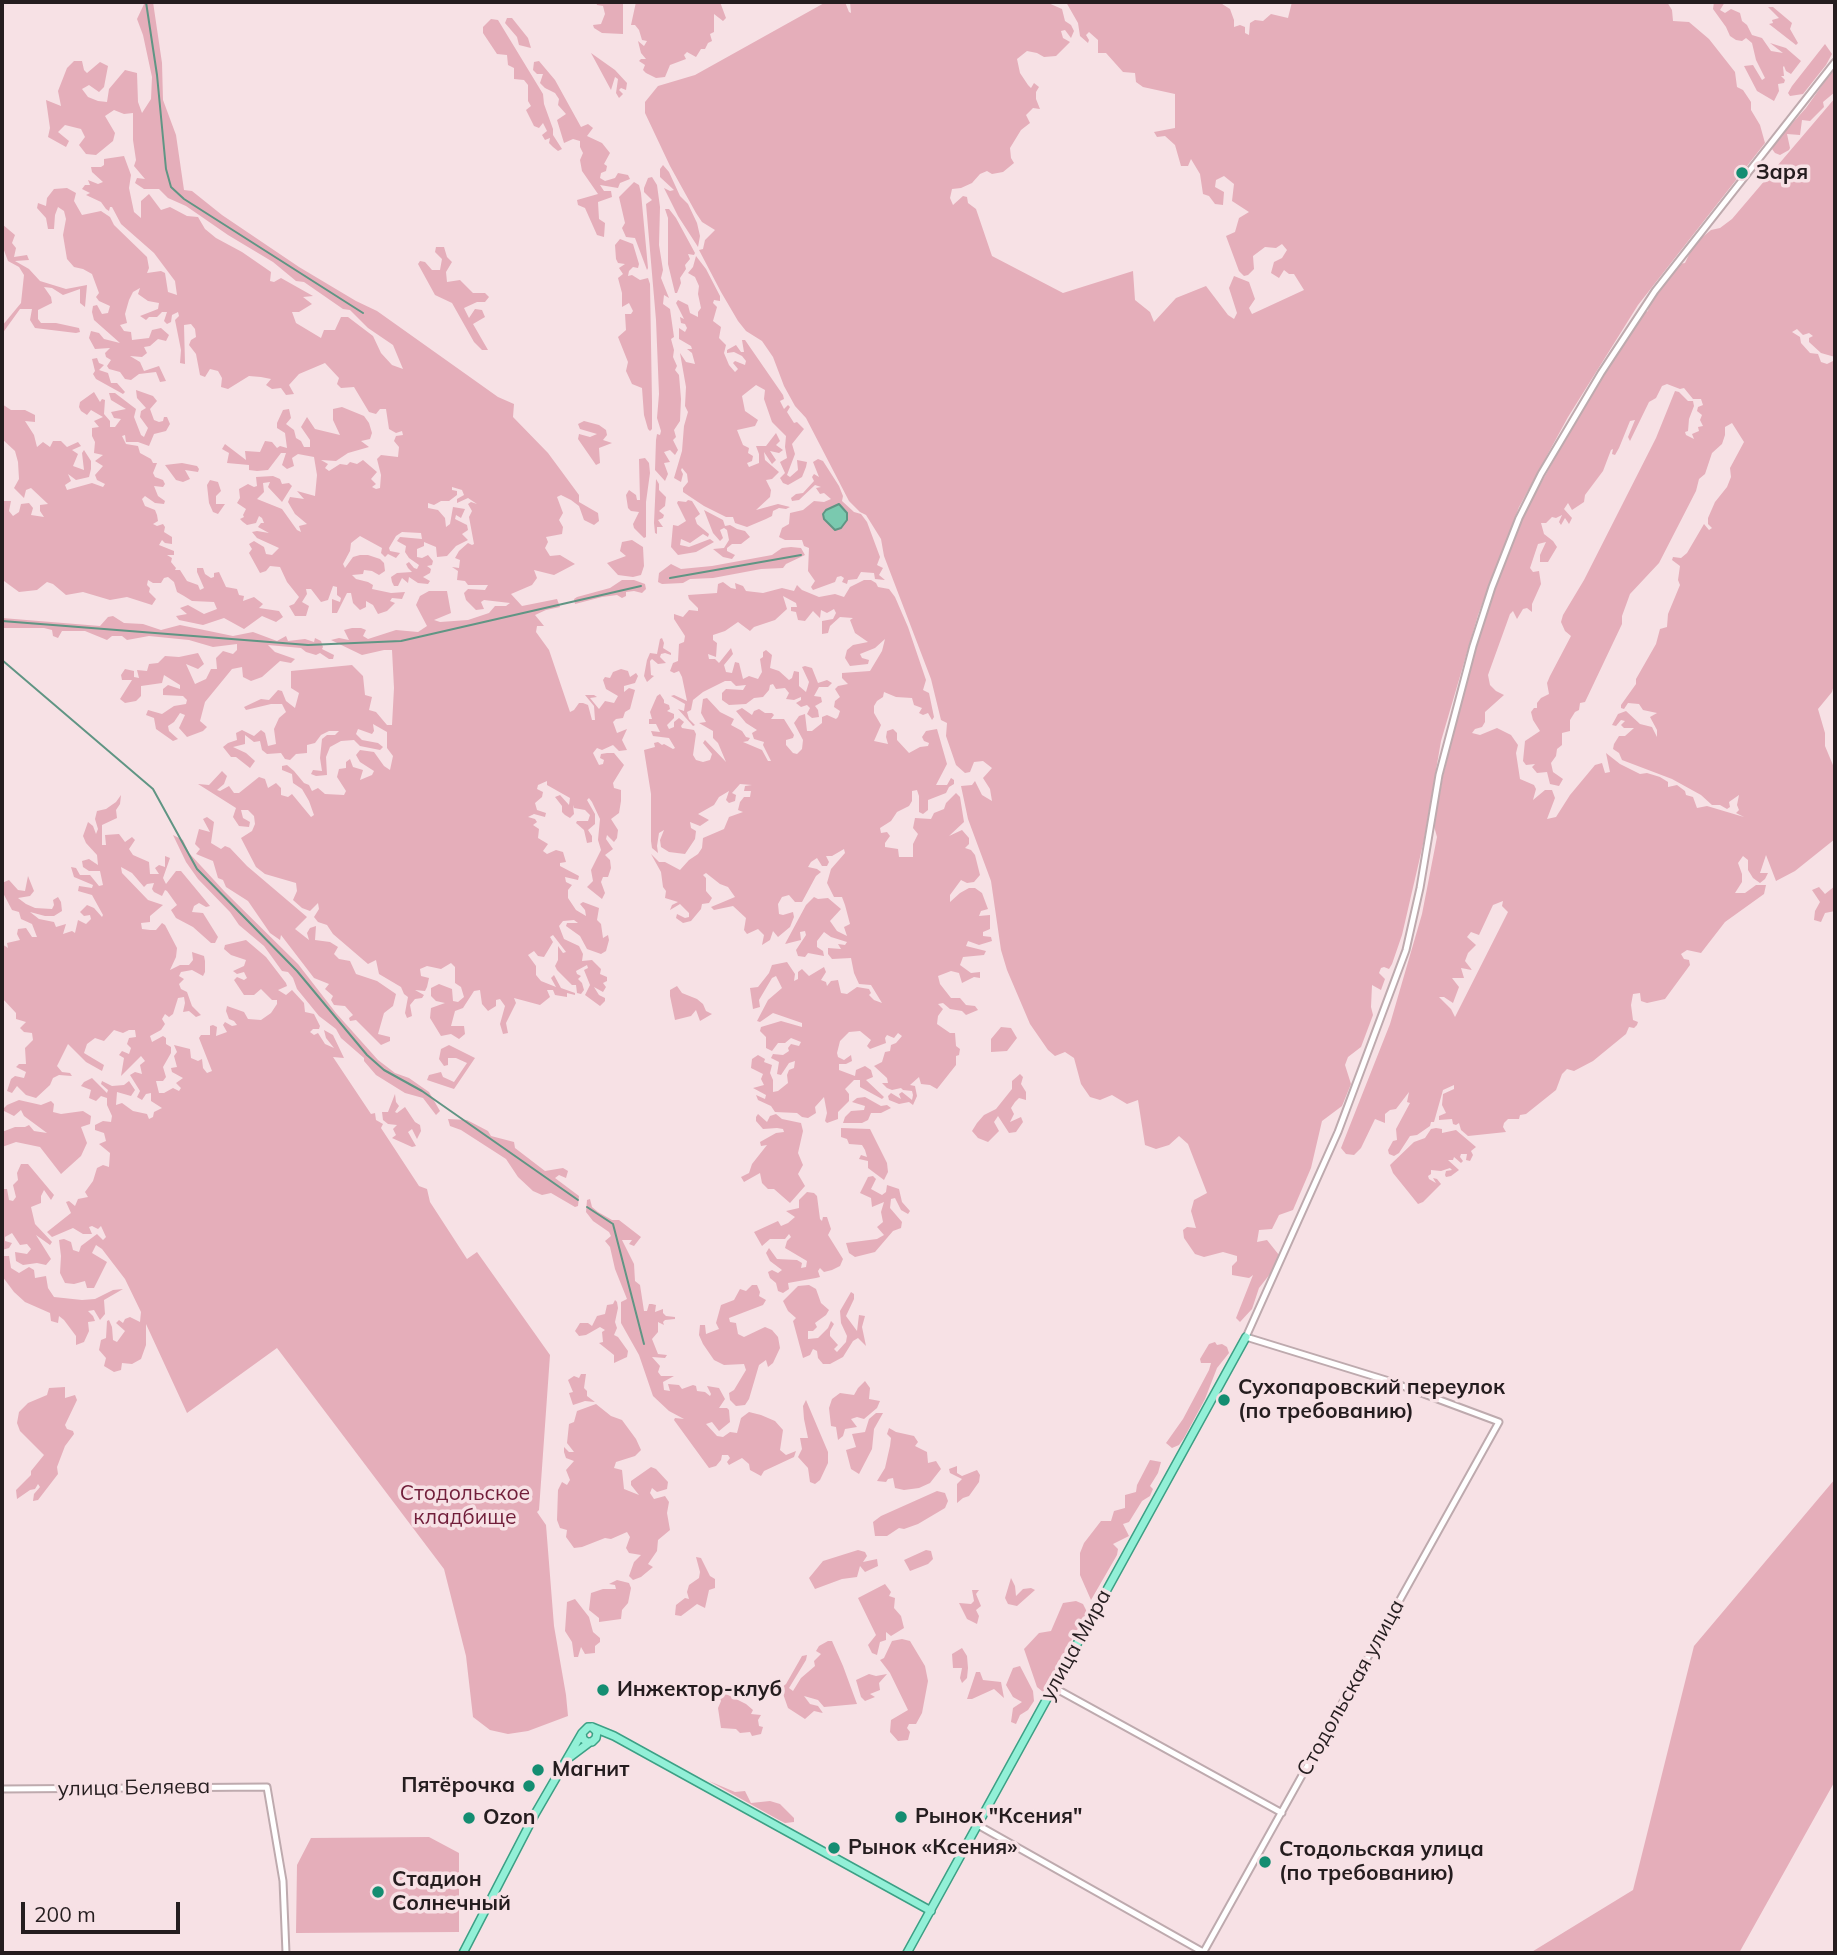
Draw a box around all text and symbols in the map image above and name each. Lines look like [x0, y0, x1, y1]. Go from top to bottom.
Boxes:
place label: Заря [1756, 160, 1808, 186]
marker: Заря [1734, 165, 1750, 181]
place label: Сухопаровский переулок (по требованию) [1238, 1375, 1505, 1425]
marker: Сухопаровский переулок (по требованию) [1216, 1392, 1232, 1408]
park label: Стодольское кладбище [400, 1481, 530, 1531]
street label: улица Мира [1035, 1585, 1117, 1705]
street label: Стодольская улица [1292, 1595, 1410, 1781]
place label: Инжектор-клуб [617, 1677, 782, 1703]
marker: Инжектор-клуб [595, 1682, 611, 1698]
place label: Магнит [552, 1757, 629, 1783]
marker: Магнит [530, 1762, 546, 1778]
place label: Пятёрочка [401, 1773, 515, 1799]
street label: улица Беляева [58, 1774, 210, 1802]
marker: Пятёрочка [521, 1778, 537, 1794]
place label: Рынок "Ксения" [915, 1804, 1082, 1830]
place label: Ozon [483, 1805, 535, 1831]
marker: Рынок "Ксения" [893, 1809, 909, 1825]
marker: Ozon [461, 1810, 477, 1826]
place label: Рынок «Ксения» [848, 1835, 1018, 1861]
place label: Стодольская улица (по требованию) [1279, 1837, 1484, 1887]
marker: Рынок «Ксения» [826, 1840, 842, 1856]
marker: Стодольская улица (по требованию) [1257, 1854, 1273, 1870]
place label: Стадион Солнечный [392, 1867, 511, 1917]
marker: Стадион Солнечный [370, 1884, 386, 1900]
scale bar [24, 1888, 184, 1932]
text: 200 m [34, 1901, 96, 1927]

